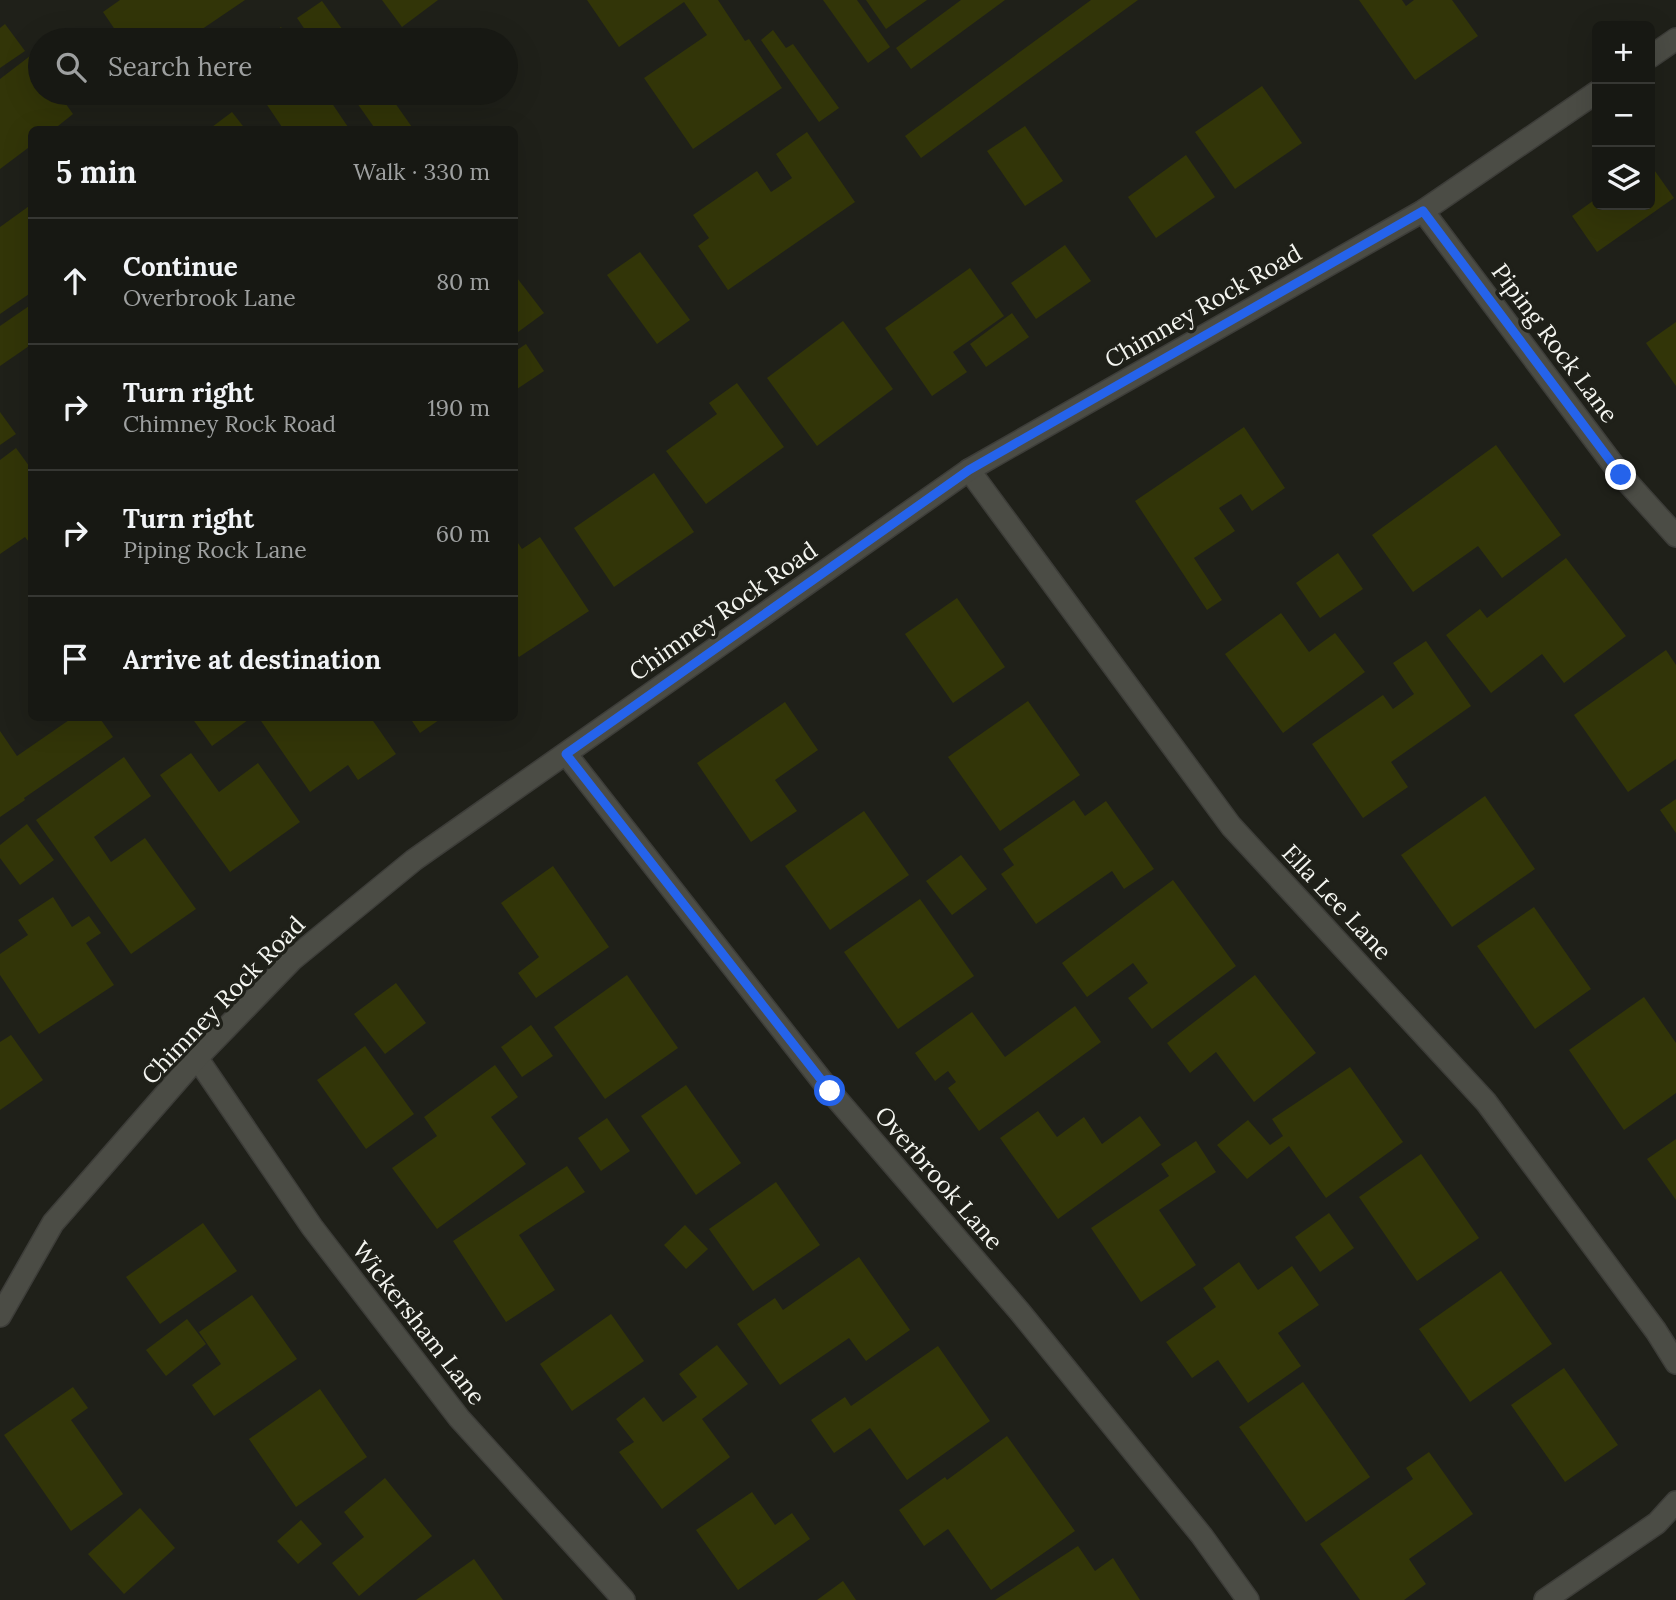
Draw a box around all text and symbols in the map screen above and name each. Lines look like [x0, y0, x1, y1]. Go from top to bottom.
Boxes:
map controls [1592, 21, 1655, 210]
button: + [1592, 21, 1655, 84]
search box [28, 28, 518, 105]
icon: search [52, 48, 90, 86]
text: Search here [108, 50, 252, 83]
button: − [1592, 84, 1655, 147]
button: layers [1592, 147, 1655, 210]
text: 5 min [56, 153, 137, 191]
text: Walk · 330 m [353, 157, 490, 186]
street label: Chimney Rock Road [1099, 237, 1307, 375]
text: Continue [123, 250, 238, 283]
street label: Piping Rock Lane [1485, 257, 1625, 429]
icon: ahead [56, 262, 94, 300]
text: 80 m [436, 267, 490, 296]
text: Overbrook Lane [123, 283, 296, 312]
text: Turn right [123, 376, 254, 409]
icon: right [56, 388, 94, 426]
text: 190 m [427, 393, 490, 422]
text: Chimney Rock Road [123, 409, 336, 438]
route end [1605, 459, 1636, 490]
text: Turn right [123, 502, 254, 535]
icon: right [56, 514, 94, 552]
text: 60 m [436, 519, 490, 548]
text: Piping Rock Lane [123, 535, 307, 564]
street label: Chimney Rock Road [623, 535, 823, 687]
icon: arrive [56, 640, 94, 678]
text: Arrive at destination [123, 643, 381, 676]
street label: Ella Lee Lane [1275, 838, 1399, 966]
street label: Chimney Rock Road [135, 909, 311, 1091]
route start [814, 1075, 845, 1106]
street label: Overbrook Lane [868, 1100, 1010, 1256]
street label: Wickersham Lane [345, 1235, 493, 1411]

